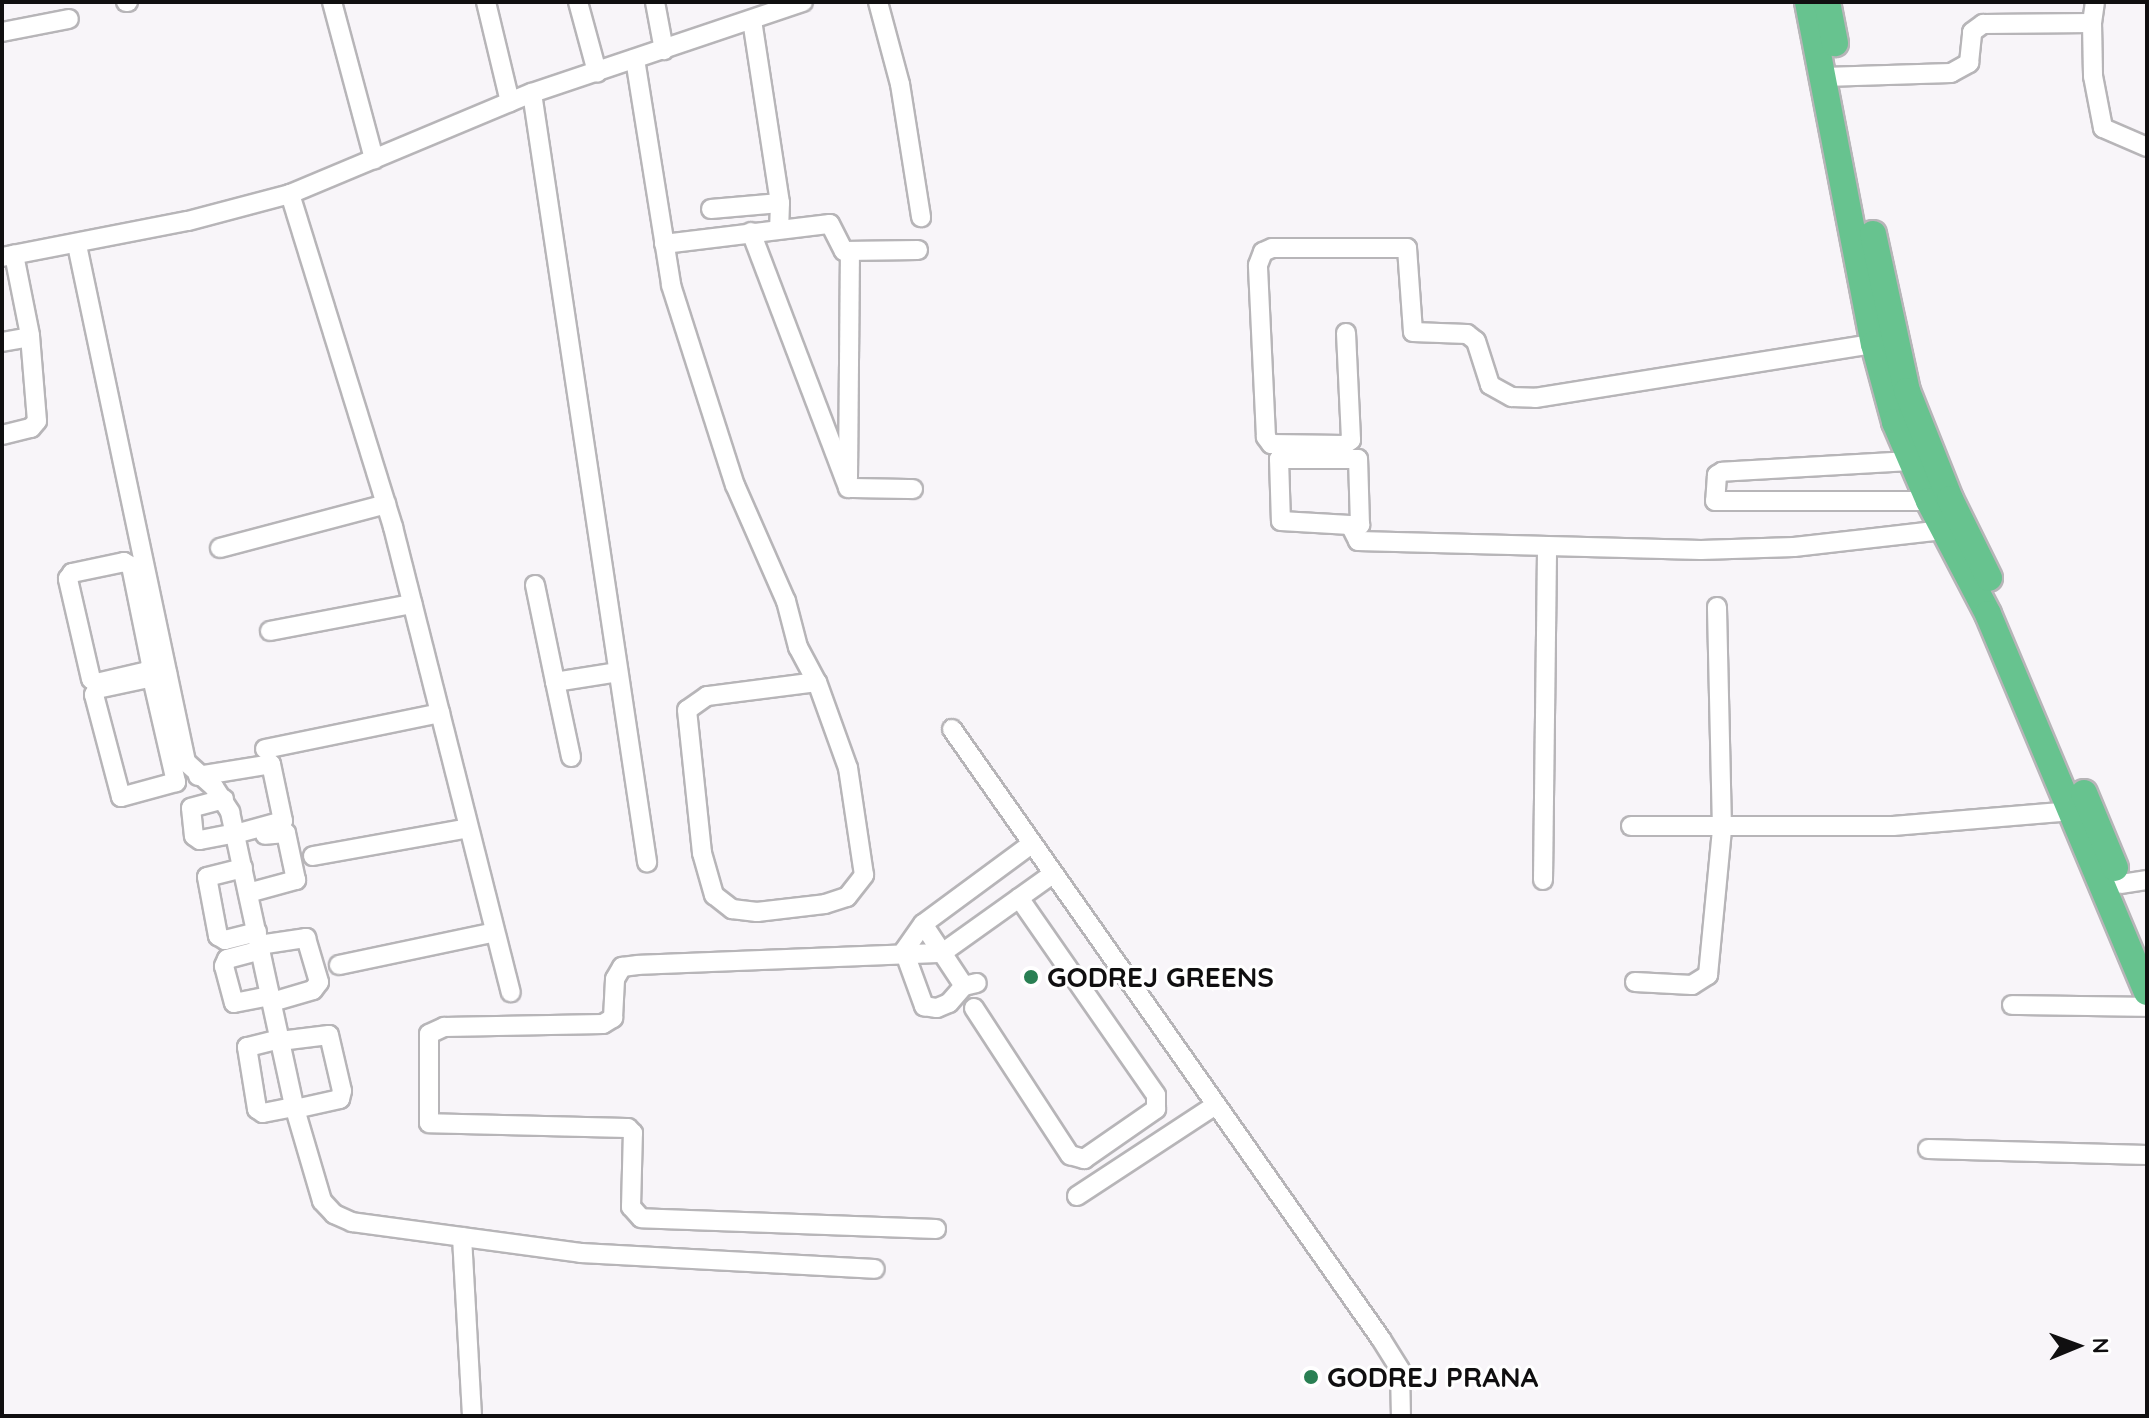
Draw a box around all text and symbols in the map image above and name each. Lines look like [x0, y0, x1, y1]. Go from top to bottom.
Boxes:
place label: GODREJ GREENS [1047, 960, 1274, 994]
marker: GODREJ GREENS [1022, 968, 1040, 986]
north arrow [2037, 1306, 2117, 1386]
text: N [2087, 1337, 2115, 1354]
place label: GODREJ PRANA [1327, 1360, 1539, 1394]
marker: GODREJ PRANA [1302, 1368, 1320, 1386]

